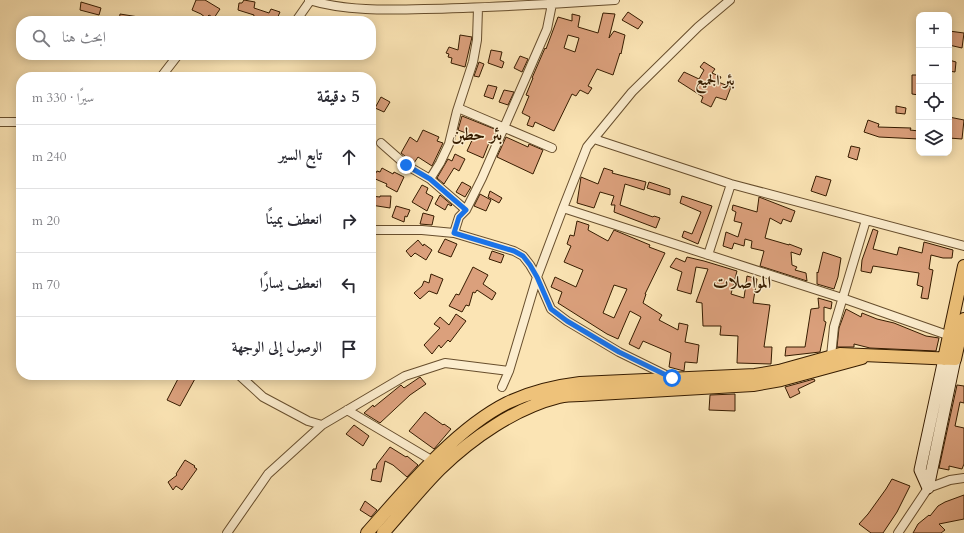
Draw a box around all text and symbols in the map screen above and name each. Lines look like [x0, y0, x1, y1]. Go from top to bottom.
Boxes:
map controls [916, 12, 952, 156]
button: + [916, 12, 952, 48]
search box [16, 16, 376, 60]
icon: search [30, 27, 52, 49]
text: ابحث هنا [62, 27, 106, 47]
button: − [916, 48, 952, 84]
district label: بئر الجميع [695, 70, 735, 94]
button: locate [916, 84, 952, 120]
text: 5 دقيقة [317, 85, 360, 108]
text: سيرًا · 330 m [32, 89, 94, 107]
button: layers [916, 120, 952, 156]
district label: بئر حطبن [452, 123, 502, 146]
text: تابع السير [279, 145, 322, 165]
icon: ahead [338, 146, 360, 168]
text: 240 m [32, 148, 66, 166]
route end [397, 156, 415, 174]
text: انعطف يمينًا [266, 209, 322, 229]
icon: right [338, 210, 360, 232]
text: 20 m [32, 212, 60, 230]
district label: المواصلات [713, 271, 772, 294]
text: انعطف يسارًا [260, 273, 322, 293]
icon: left [338, 274, 360, 296]
text: 70 m [32, 276, 60, 294]
text: الوصول إلى الوجهة [232, 337, 322, 357]
icon: arrive [338, 338, 360, 360]
route start [663, 369, 681, 387]

